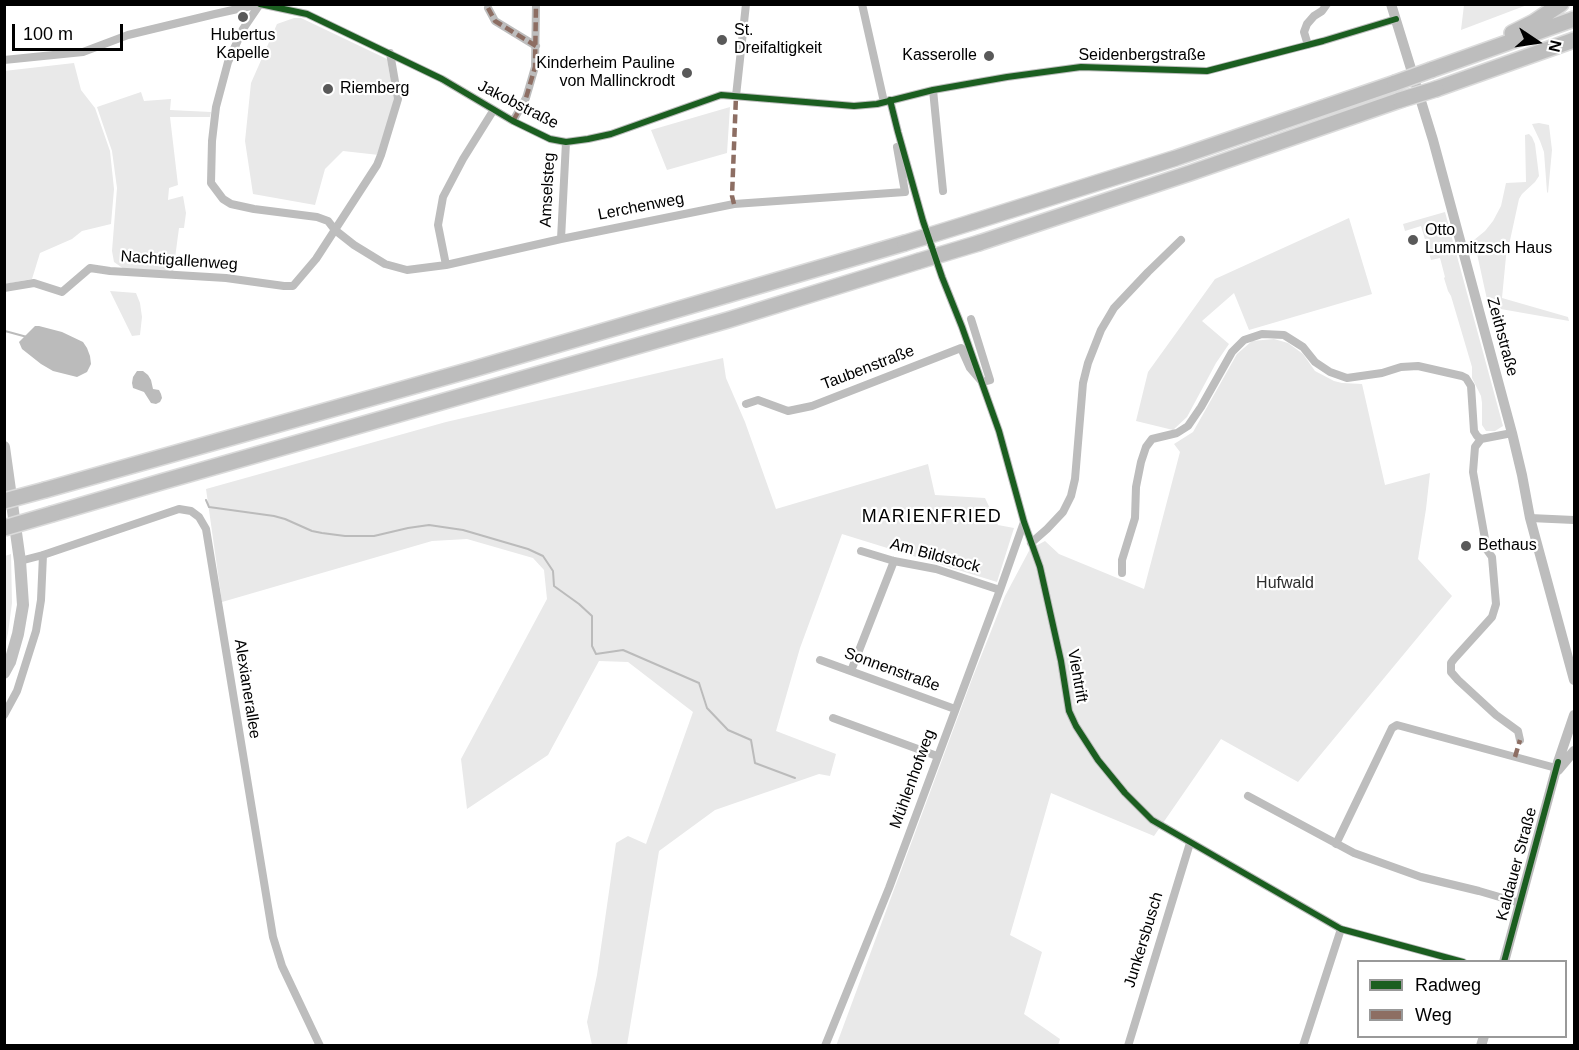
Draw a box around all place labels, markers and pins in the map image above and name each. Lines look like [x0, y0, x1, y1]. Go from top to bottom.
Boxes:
marker: Hubertus Kapelle [236, 10, 250, 24]
place label: St. Dreifaltigkeit [734, 21, 822, 59]
place label: Hubertus Kapelle [211, 26, 275, 64]
marker: St. Dreifaltigkeit [715, 33, 729, 47]
place label: Kasserolle [902, 46, 977, 66]
marker: Kasserolle [982, 49, 996, 63]
place label: Kinderheim Pauline von Mallinckrodt [536, 54, 675, 92]
marker: Kinderheim Pauline von Mallinckrodt [680, 66, 694, 80]
place label: Riemberg [340, 79, 409, 99]
marker: Riemberg [321, 82, 335, 96]
place label: Otto Lummitzsch Haus [1425, 221, 1552, 259]
marker: Otto Lummitzsch Haus [1406, 233, 1420, 247]
place label: Bethaus [1478, 536, 1537, 556]
marker: Bethaus [1459, 539, 1473, 553]

